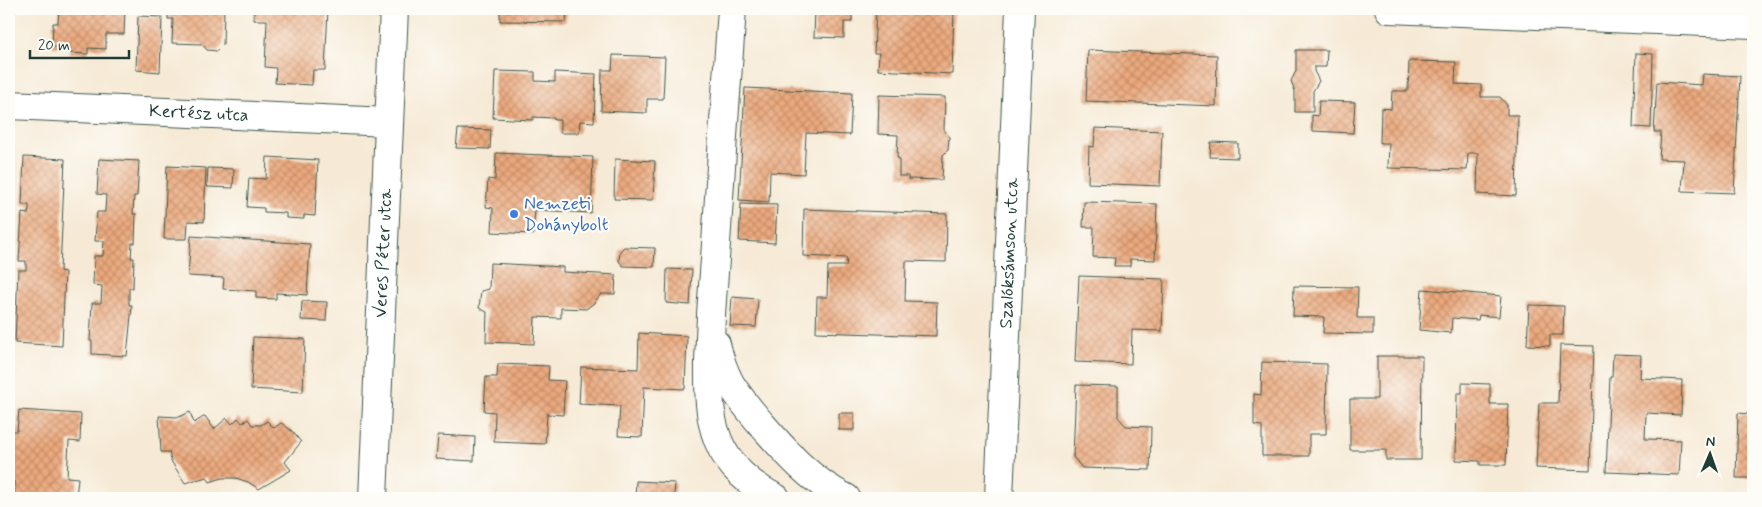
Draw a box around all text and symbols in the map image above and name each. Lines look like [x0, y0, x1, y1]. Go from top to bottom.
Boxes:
scale bar [30, 28, 129, 60]
text: 20 m [38, 36, 70, 56]
street label: Kertész utca [148, 99, 249, 128]
street label: Szalóksámson utca [994, 177, 1025, 329]
street label: Veres Péter utca [369, 188, 398, 318]
place label: Nemzeti Dohánybolt [524, 192, 609, 237]
marker: Nemzeti Dohánybolt [508, 208, 520, 220]
north arrow [1684, 430, 1734, 480]
text: N [1705, 433, 1715, 451]

